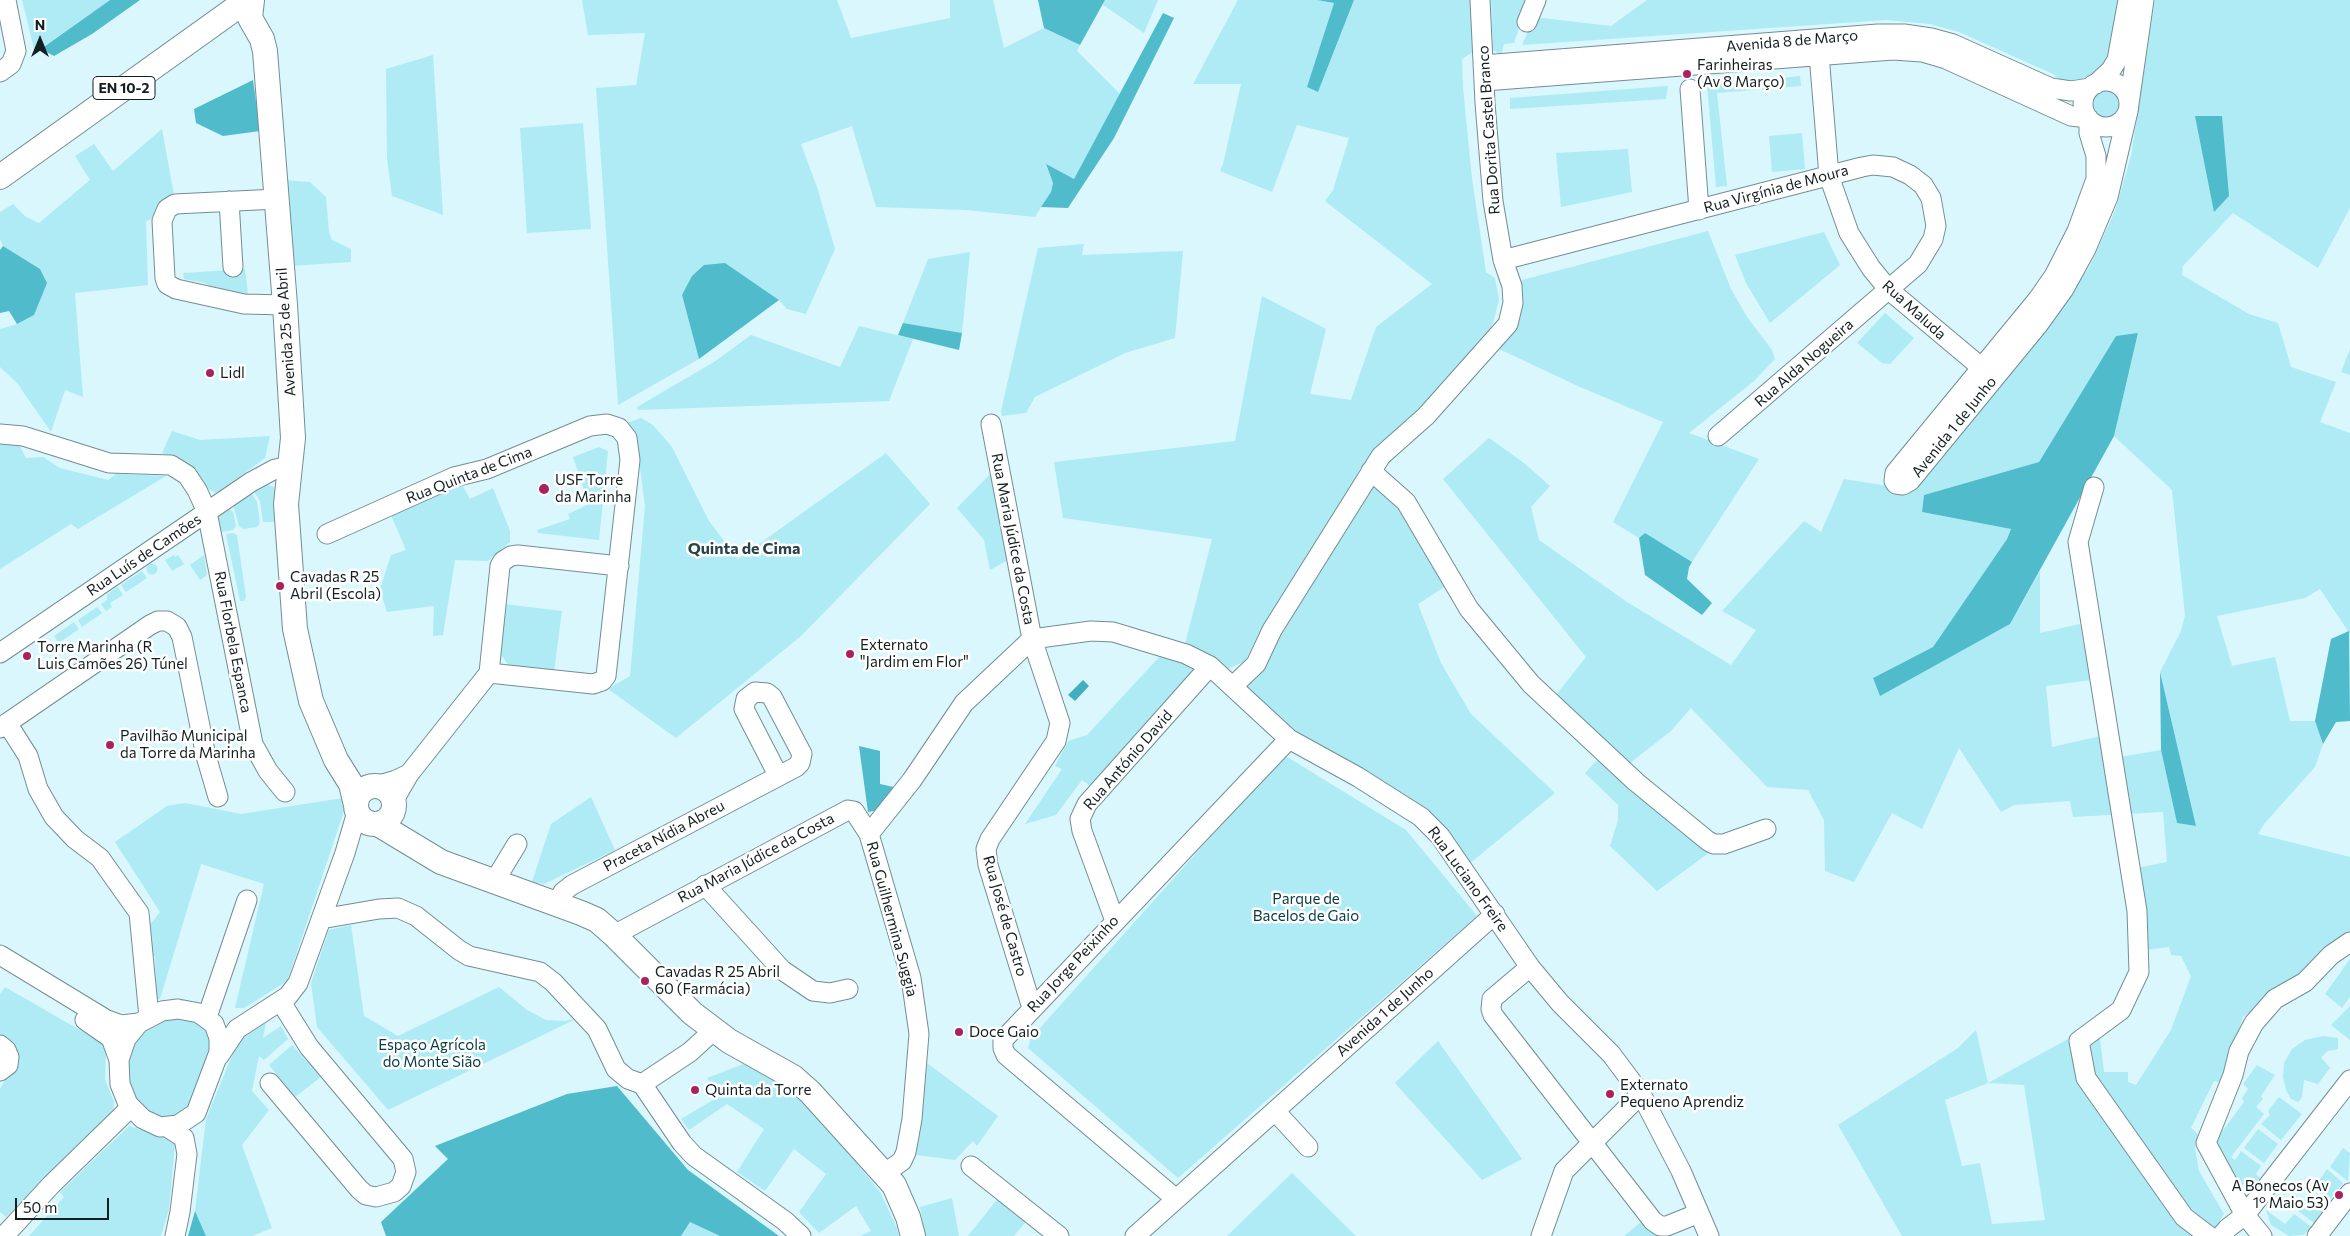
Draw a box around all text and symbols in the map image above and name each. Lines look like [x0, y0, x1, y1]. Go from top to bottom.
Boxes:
north arrow [15, 15, 65, 65]
text: N [35, 16, 45, 33]
street label: Avenida 8 de Março [1725, 26, 1859, 56]
street label: Rua Dorita Castel Branco [1474, 45, 1504, 215]
place label: Farinheiras (Av 8 Março) [1697, 56, 1785, 91]
marker: Farinheiras (Av 8 Março) [1681, 68, 1693, 80]
road number: EN 10-2 [93, 76, 155, 100]
street label: Rua Virgínia de Moura [1702, 161, 1850, 217]
street label: Avenida 25 de Abril [273, 267, 299, 397]
street label: Rua Maluda [1878, 277, 1950, 343]
street label: Rua Alda Nogueira [1751, 315, 1857, 411]
place label: Lidl [220, 364, 245, 382]
marker: Lidl [204, 367, 216, 379]
street label: Avenida 1 de Junho [1908, 373, 2000, 481]
street label: Rua Quinta de Cima [403, 443, 535, 507]
street label: Rua Maria Júdice da Costa [988, 452, 1038, 626]
place label: USF Torre da Marinha [555, 471, 631, 506]
marker: USF Torre da Marinha [537, 482, 551, 496]
street label: Rua Luís de Camões [83, 510, 205, 600]
district label: Quinta de Cima [688, 539, 800, 559]
place label: Cavadas R 25 Abril (Escola) [290, 568, 381, 603]
street label: Rua Florbela Espanca [210, 570, 256, 714]
marker: Cavadas R 25 Abril (Escola) [274, 580, 286, 592]
place label: Externato "Jardim em Flor" [860, 636, 969, 671]
place label: Torre Marinha (R Luis Camões 26) Túnel [37, 638, 188, 673]
marker: Externato "Jardim em Flor" [844, 648, 856, 660]
marker: Torre Marinha (R Luis Camões 26) Túnel [21, 650, 33, 662]
street label: Rua António David [1080, 706, 1176, 814]
place label: Pavilhão Municipal da Torre da Marinha [120, 727, 256, 762]
marker: Pavilhão Municipal da Torre da Marinha [104, 739, 116, 751]
street label: Praceta Nídia Abreu [600, 796, 728, 876]
street label: Rua Maria Júdice da Costa [675, 809, 837, 907]
street label: Rua Luciano Freire [1424, 823, 1512, 935]
street label: Rua Guilhermina Suggia [863, 839, 921, 999]
street label: Rua José de Castro [979, 853, 1031, 979]
park label: Parque de Bacelos de Gaio [1253, 890, 1359, 925]
street label: Rua Jorge Peixinho [1023, 912, 1123, 1016]
place label: Cavadas R 25 Abril 60 (Farmácia) [655, 963, 780, 998]
street label: Avenida 1 de Junho [1333, 964, 1437, 1060]
marker: Cavadas R 25 Abril 60 (Farmácia) [639, 975, 651, 987]
place label: Doce Gaio [969, 1023, 1039, 1041]
marker: Doce Gaio [953, 1026, 965, 1038]
park label: Espaço Agrícola do Monte Sião [378, 1036, 486, 1071]
place label: Externato Pequeno Aprendiz [1620, 1076, 1744, 1111]
place label: Quinta da Torre [705, 1081, 811, 1099]
marker: Quinta da Torre [689, 1084, 701, 1096]
marker: Externato Pequeno Aprendiz [1604, 1088, 1616, 1100]
place label: A Bonecos (Av 1º Maio 53) [2231, 1177, 2329, 1212]
scale bar [18, 1188, 111, 1220]
marker: A Bonecos (Av 1º Maio 53) [2333, 1189, 2345, 1201]
text: 50 m [23, 1198, 57, 1216]

